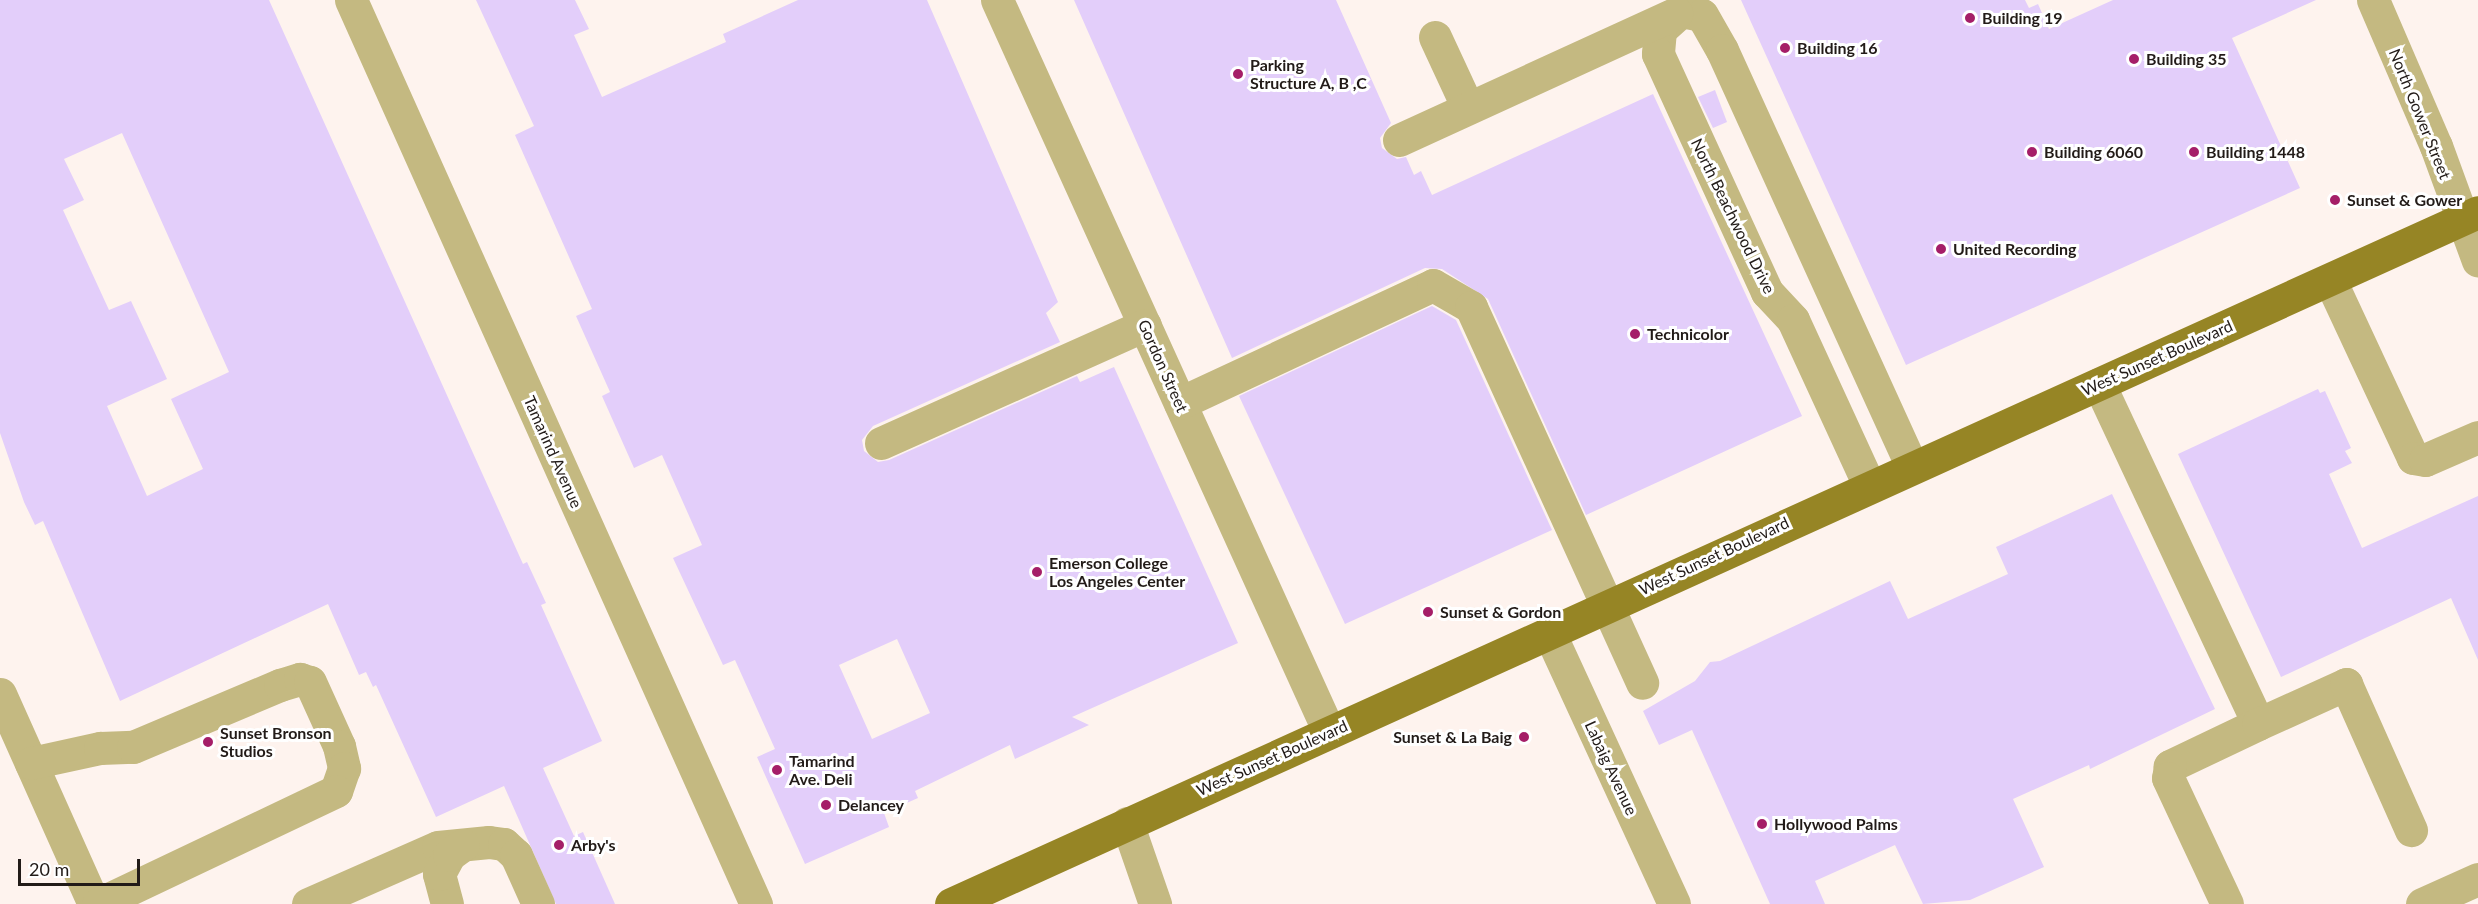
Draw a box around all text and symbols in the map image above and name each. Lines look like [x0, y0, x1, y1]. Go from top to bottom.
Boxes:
place label: Building 19 [1982, 8, 2063, 28]
marker: Building 19 [1963, 11, 1977, 25]
place label: Building 16 [1797, 38, 1878, 58]
marker: Building 16 [1778, 41, 1792, 55]
street label: North Gower Street [2385, 46, 2455, 182]
place label: Building 35 [2146, 49, 2227, 69]
marker: Building 35 [2127, 52, 2141, 66]
place label: Parking Structure A, B ,C [1250, 55, 1367, 93]
marker: Parking Structure A, B ,C [1231, 67, 1245, 81]
street label: North Beachwood Drive [1687, 135, 1779, 297]
place label: Building 6060 [2044, 142, 2143, 162]
place label: Building 1448 [2206, 142, 2305, 162]
marker: Building 6060 [2025, 145, 2039, 159]
marker: Building 1448 [2187, 145, 2201, 159]
place label: Sunset & Gower [2347, 190, 2462, 210]
marker: Sunset & Gower [2328, 193, 2342, 207]
place label: United Recording [1953, 239, 2077, 259]
marker: United Recording [1934, 242, 1948, 256]
street label: West Sunset Boulevard [2079, 316, 2235, 400]
street label: Gordon Street [1134, 317, 1192, 415]
place label: Technicolor [1647, 324, 1729, 344]
marker: Technicolor [1628, 327, 1642, 341]
street label: Tamarind Avenue [520, 393, 586, 511]
street label: West Sunset Boulevard [1636, 513, 1792, 599]
place label: Emerson College Los Angeles Center [1049, 553, 1186, 591]
marker: Emerson College Los Angeles Center [1030, 565, 1044, 579]
place label: Sunset & Gordon [1440, 602, 1561, 622]
marker: Sunset & Gordon [1421, 605, 1435, 619]
street label: West Sunset Boulevard [1194, 716, 1350, 800]
street label: Labaig Avenue [1581, 718, 1641, 818]
place label: Sunset Bronson Studios [220, 723, 332, 761]
place label: Sunset & La Baig [1393, 727, 1512, 747]
marker: Sunset & La Baig [1517, 730, 1531, 744]
marker: Sunset Bronson Studios [201, 735, 215, 749]
place label: Tamarind Ave. Deli [789, 751, 855, 789]
marker: Tamarind Ave. Deli [770, 763, 784, 777]
place label: Delancey [838, 795, 904, 815]
marker: Delancey [819, 798, 833, 812]
place label: Hollywood Palms [1774, 814, 1898, 834]
marker: Hollywood Palms [1755, 817, 1769, 831]
place label: Arby's [571, 835, 616, 855]
marker: Arby's [552, 838, 566, 852]
scale bar [21, 847, 142, 885]
text: 20 m [29, 858, 69, 880]

